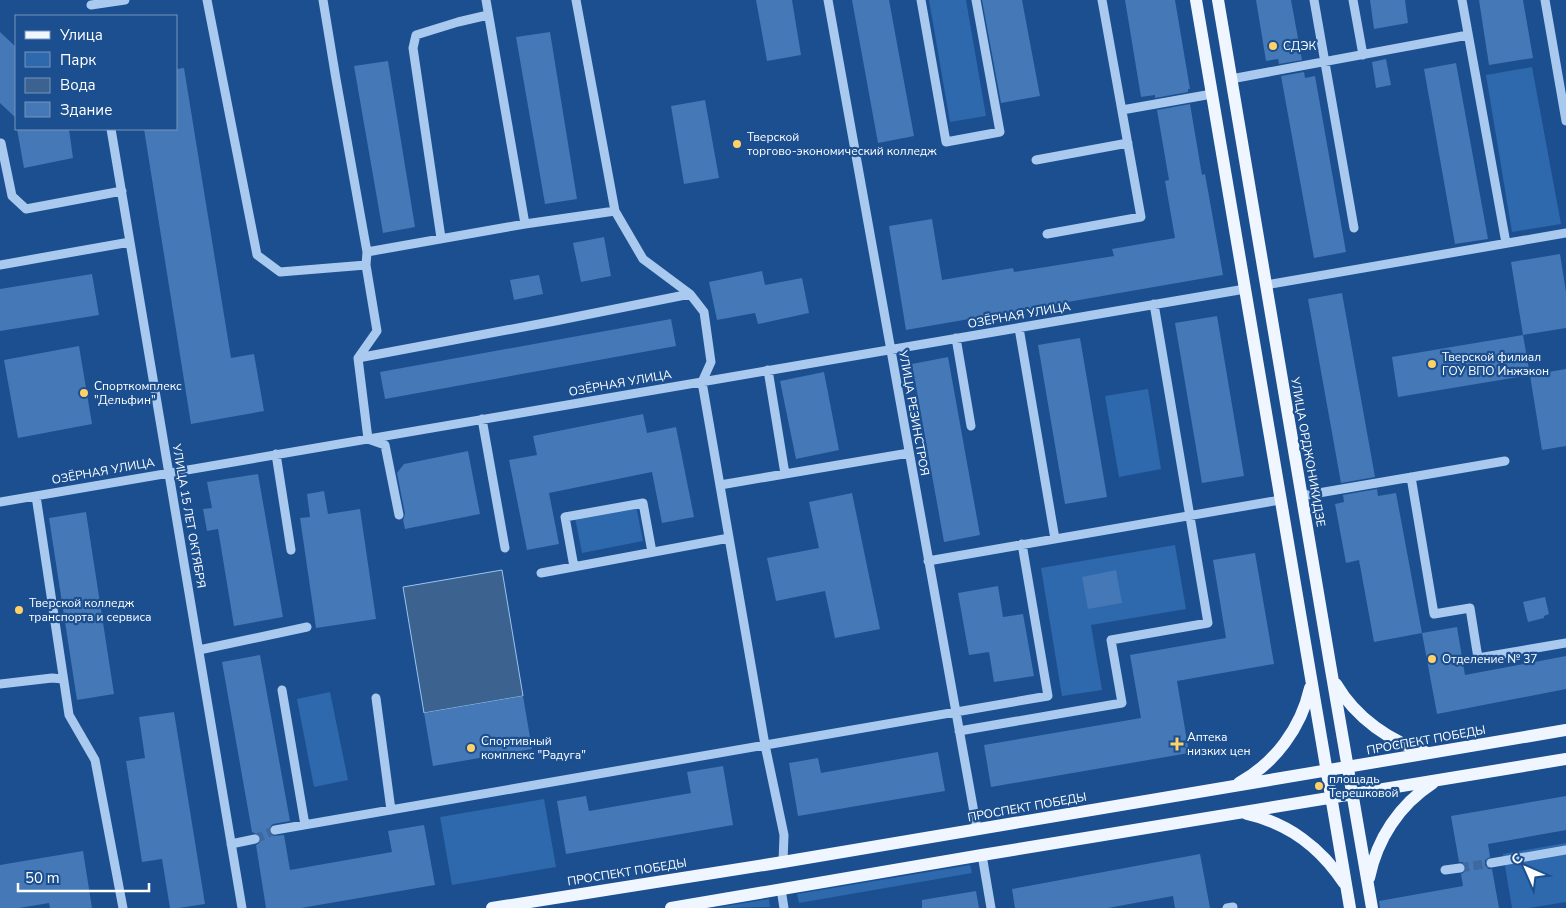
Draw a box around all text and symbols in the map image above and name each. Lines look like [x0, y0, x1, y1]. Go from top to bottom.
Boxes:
legend [15, 15, 178, 130]
text: Улица [59, 25, 103, 45]
place label: СДЭК [1283, 38, 1316, 54]
marker: СДЭК [1267, 40, 1279, 52]
text: Парк [60, 50, 96, 70]
text: Вода [60, 75, 96, 95]
text: Здание [60, 100, 112, 120]
place label: Тверской торгово-экономический колледж [747, 129, 937, 159]
marker: Тверской торгово-экономический колледж [731, 138, 743, 150]
street label: ОЗЁРНАЯ УЛИЦА [966, 298, 1072, 332]
street label: УЛИЦА РЕЗИНСТРОЯ [895, 348, 933, 477]
place label: Тверской филиал ГОУ ВПО Инжэкон [1442, 349, 1549, 379]
marker: Тверской филиал ГОУ ВПО Инжэкон [1426, 358, 1438, 370]
street label: ОЗЁРНАЯ УЛИЦА [567, 366, 673, 400]
street label: УЛИЦА ОРДЖОНИКИДЗЕ [1287, 375, 1329, 528]
place label: Спорткомплекс "Дельфин" [94, 378, 182, 408]
marker: Спорткомплекс "Дельфин" [78, 387, 90, 399]
street label: УЛИЦА 15 ЛЕТ ОКТЯБРЯ [168, 442, 210, 589]
street label: ОЗЁРНАЯ УЛИЦА [50, 454, 156, 488]
place label: Тверской колледж транспорта и сервиса [29, 595, 152, 625]
marker: Тверской колледж транспорта и сервиса [13, 604, 25, 616]
place label: Отделение № 37 [1442, 651, 1538, 667]
marker: Отделение № 37 [1426, 653, 1438, 665]
street label: ПРОСПЕКТ ПОБЕДЫ [1365, 722, 1487, 758]
place label: Аптека низких цен [1187, 729, 1251, 759]
place label: Спортивный комплекс "Радуга" [481, 733, 586, 763]
marker: Аптека низких цен [1171, 738, 1183, 750]
marker: Спортивный комплекс "Радуга" [465, 742, 477, 754]
place label: площадь Терешковой [1329, 771, 1399, 801]
marker: площадь Терешковой [1313, 780, 1325, 792]
street label: ПРОСПЕКТ ПОБЕДЫ [966, 789, 1088, 825]
north arrow [1501, 843, 1551, 893]
text: С [1507, 849, 1528, 869]
street label: ПРОСПЕКТ ПОБЕДЫ [566, 855, 688, 889]
scale bar [18, 860, 149, 892]
text: 50 m [25, 868, 60, 888]

